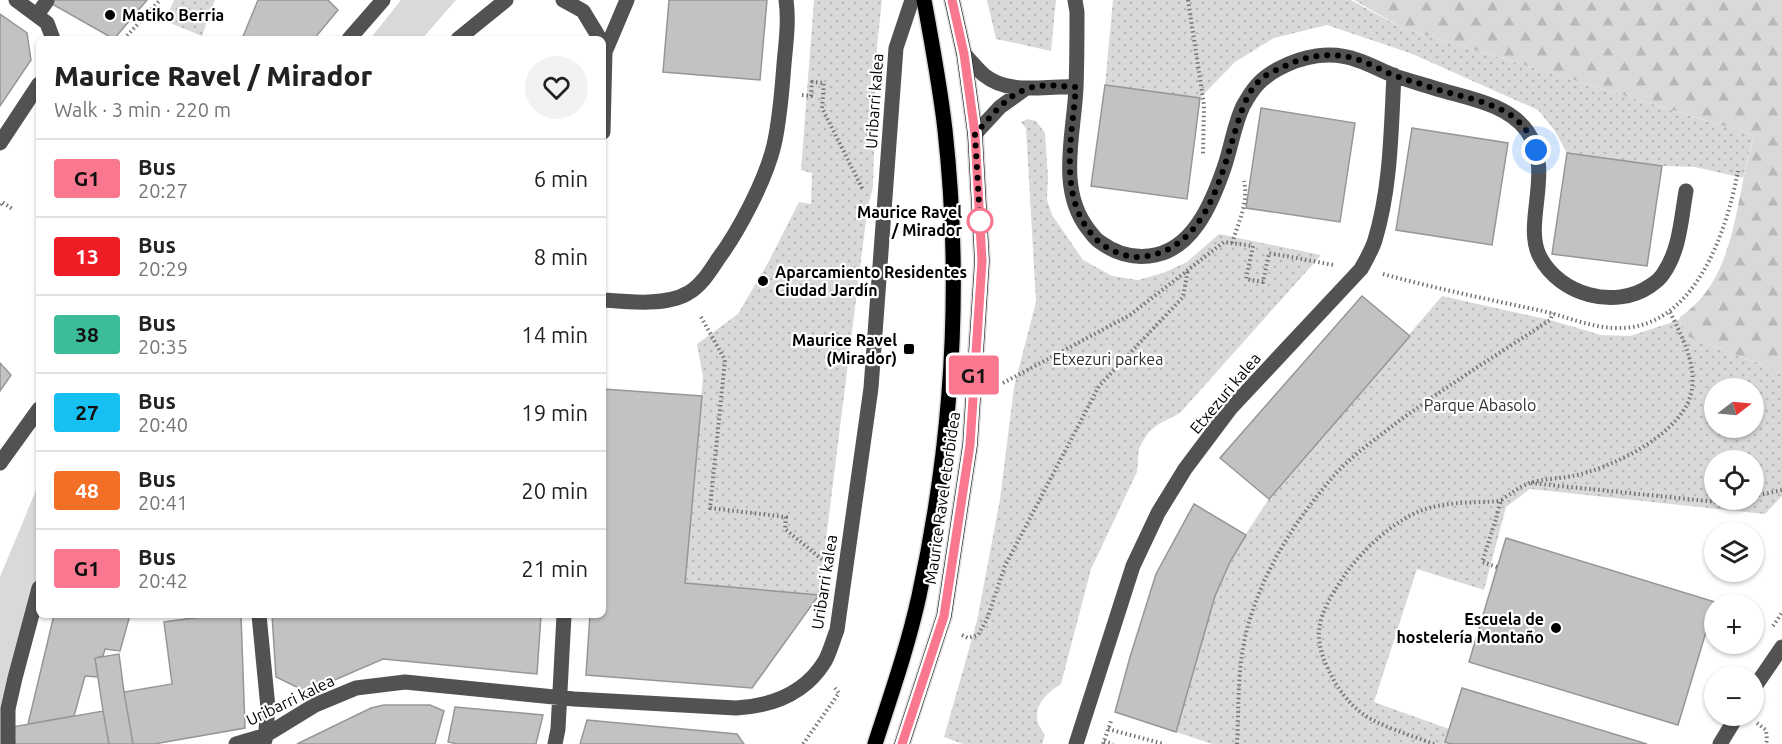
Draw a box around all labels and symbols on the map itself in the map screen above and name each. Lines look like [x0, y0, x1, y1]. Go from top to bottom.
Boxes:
place label: Matiko Berria [122, 6, 224, 24]
marker: Matiko Berria [103, 8, 117, 22]
street label: Uribarri kalea [862, 53, 886, 149]
your location [1521, 135, 1551, 165]
place label: Maurice Ravel / Mirador [857, 203, 962, 239]
marker: Maurice Ravel / Mirador [967, 208, 993, 234]
place label: Aparcamiento Residentes Ciudad Jardín [775, 263, 967, 299]
marker: Aparcamiento Residentes Ciudad Jardín [756, 274, 770, 288]
place label: Maurice Ravel (Mirador) [792, 331, 897, 368]
marker: Maurice Ravel (Mirador) [902, 342, 916, 356]
street label: Etxezuri kalea [1186, 349, 1264, 437]
park label: Etxezuri parkea [1053, 350, 1163, 368]
line badge: G1 [947, 356, 1001, 394]
north arrow [1704, 378, 1764, 438]
park label: Parque Abasolo [1424, 396, 1536, 414]
street label: Maurice Ravel etorbidea [921, 411, 963, 585]
street label: Uribarri kalea [808, 533, 840, 631]
place label: Escuela de hostelería Montaño [1396, 610, 1544, 646]
marker: Escuela de hostelería Montaño [1549, 621, 1563, 635]
street label: Uribarri kalea [243, 671, 337, 729]

